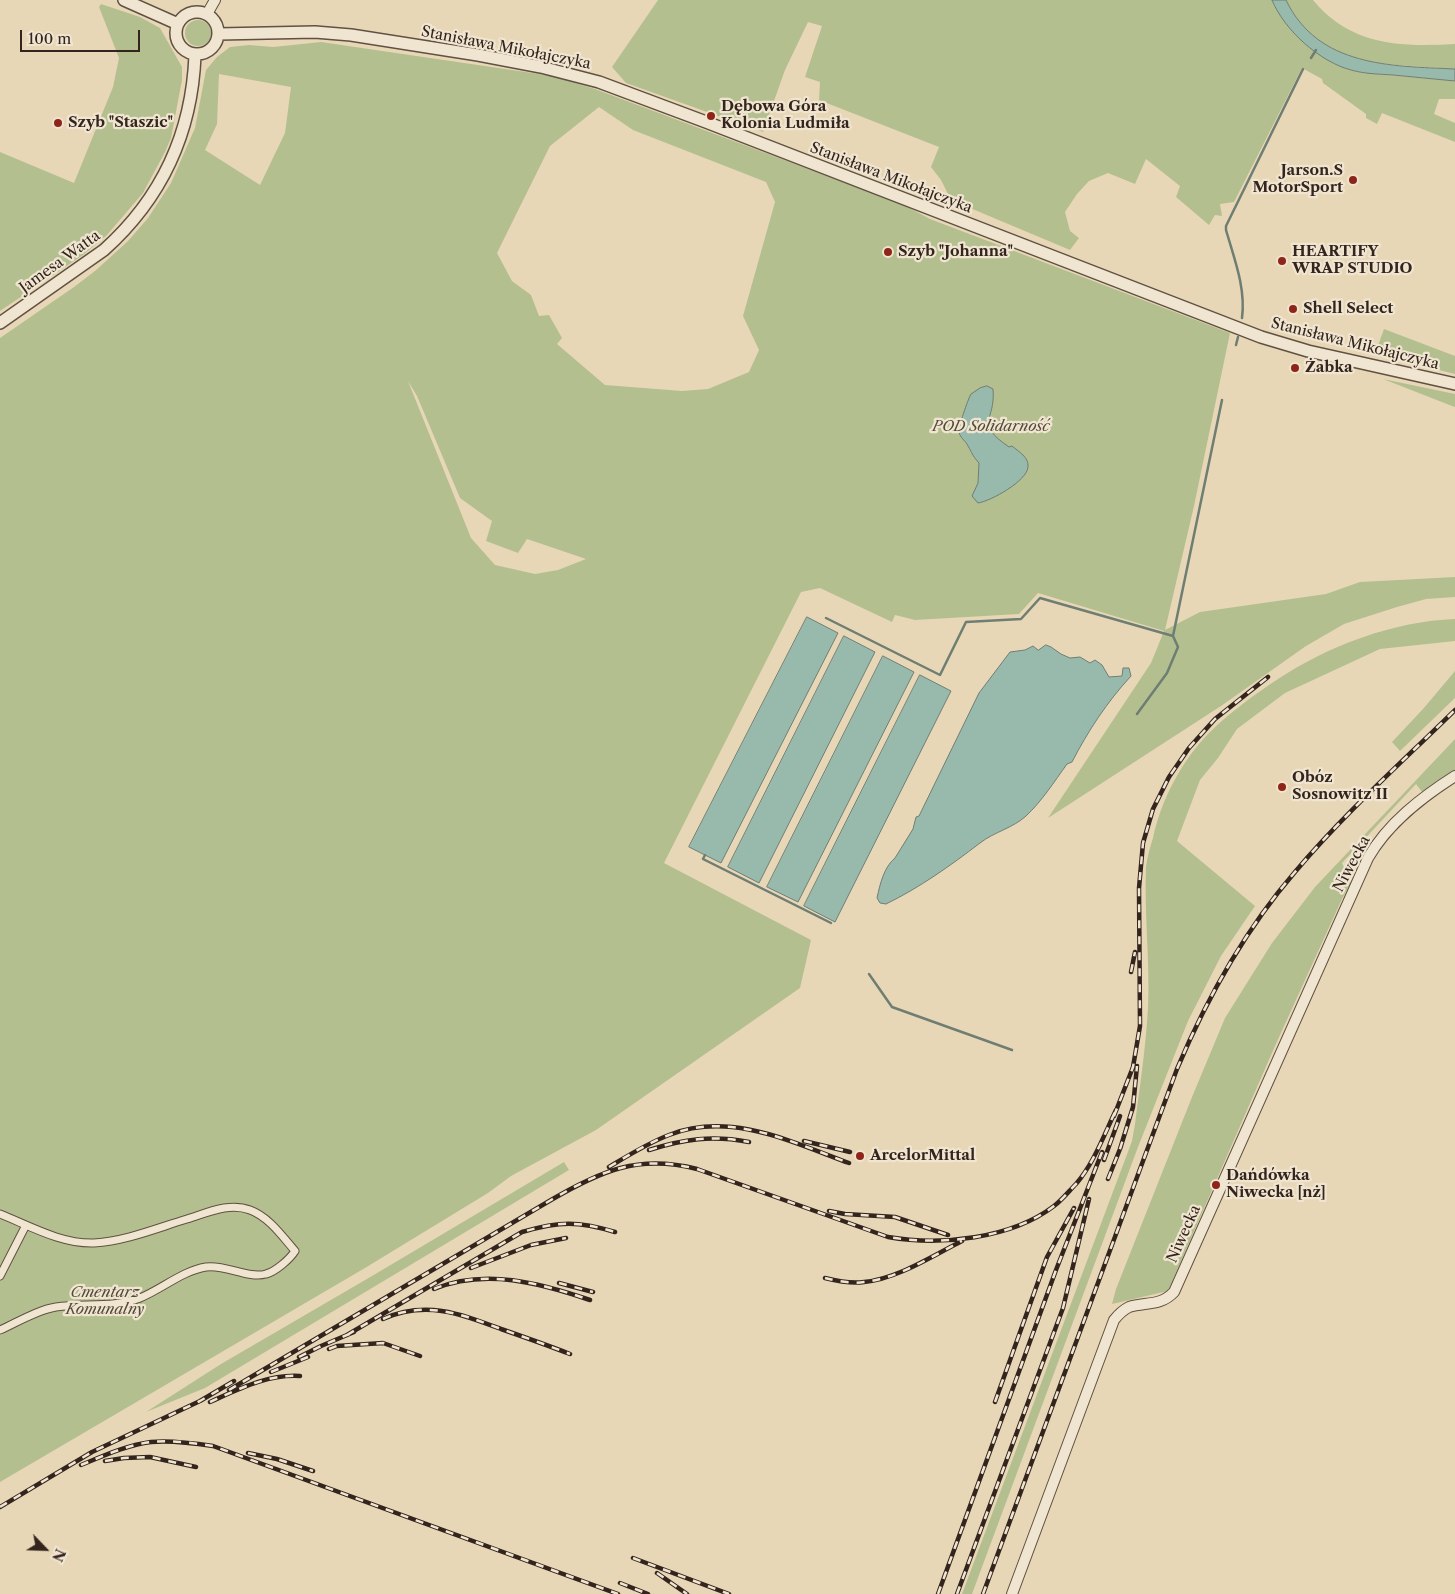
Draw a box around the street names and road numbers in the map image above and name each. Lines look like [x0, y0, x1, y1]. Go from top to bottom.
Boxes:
street label: Stanisława Mikołajczyka [420, 23, 592, 73]
street label: Stanisława Mikołajczyka [807, 139, 975, 217]
street label: Jamesa Watta [16, 227, 104, 297]
street label: Stanisława Mikołajczyka [1269, 314, 1441, 374]
street label: Niwecka [1330, 833, 1374, 895]
street label: Niwecka [1163, 1202, 1205, 1266]

